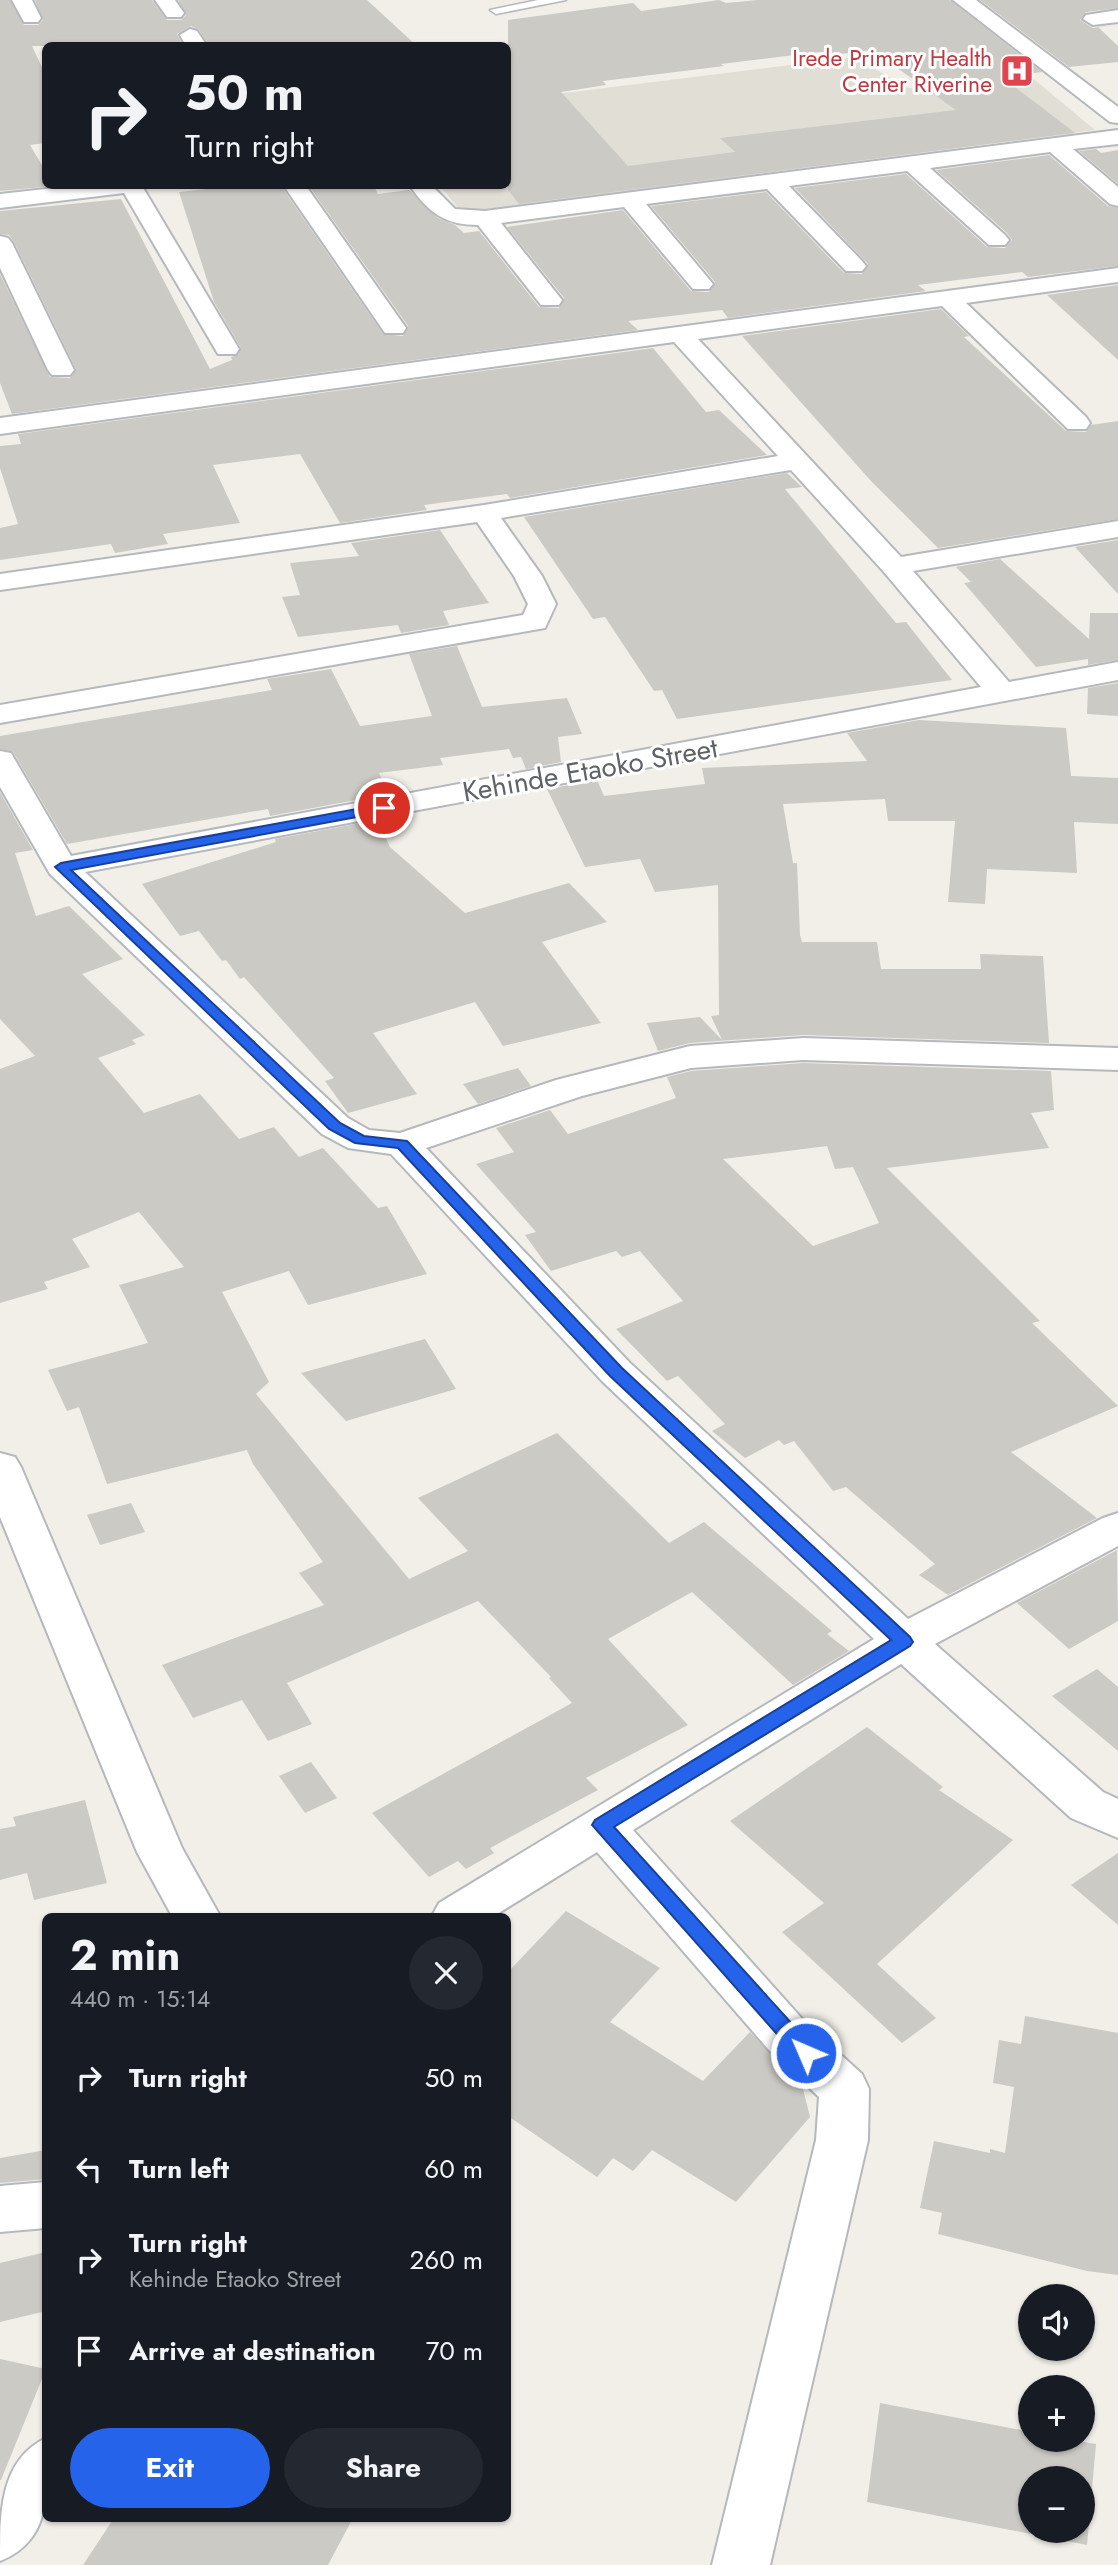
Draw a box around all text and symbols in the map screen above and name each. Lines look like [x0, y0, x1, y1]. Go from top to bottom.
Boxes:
place label: Irede Primary Health Center Riverine [792, 41, 992, 101]
hospital icon: Irede Primary Health Center Riverine [998, 52, 1036, 90]
text: 50 m [185, 58, 304, 128]
icon: right [70, 70, 161, 161]
text: Turn right [185, 123, 314, 169]
street label: Kehinde Etaoko Street [459, 727, 721, 813]
pin [354, 778, 414, 838]
icon: arrive [365, 789, 403, 827]
text: 2 min [70, 1925, 180, 1986]
button: close [409, 1936, 483, 2010]
text: 440 m · 15:14 [70, 1982, 210, 2016]
position arrow [769, 2016, 843, 2090]
icon: right [70, 2059, 108, 2097]
text: Turn right [129, 2059, 247, 2097]
text: 50 m [425, 2059, 483, 2097]
icon: left [70, 2150, 108, 2188]
text: Turn left [129, 2150, 229, 2188]
text: 60 m [424, 2150, 483, 2188]
text: Turn right [129, 2224, 247, 2262]
icon: right [70, 2241, 108, 2279]
text: 260 m [410, 2241, 483, 2279]
text: Kehinde Etaoko Street [129, 2262, 341, 2296]
map controls [1018, 2284, 1095, 2543]
button: sound [1018, 2284, 1095, 2361]
icon: arrive [70, 2332, 108, 2370]
text: Arrive at destination [129, 2332, 376, 2370]
text: 70 m [426, 2332, 483, 2370]
button: + [1018, 2375, 1095, 2452]
button: Exit [70, 2428, 270, 2508]
button: Share [284, 2428, 483, 2508]
button: − [1018, 2466, 1095, 2543]

